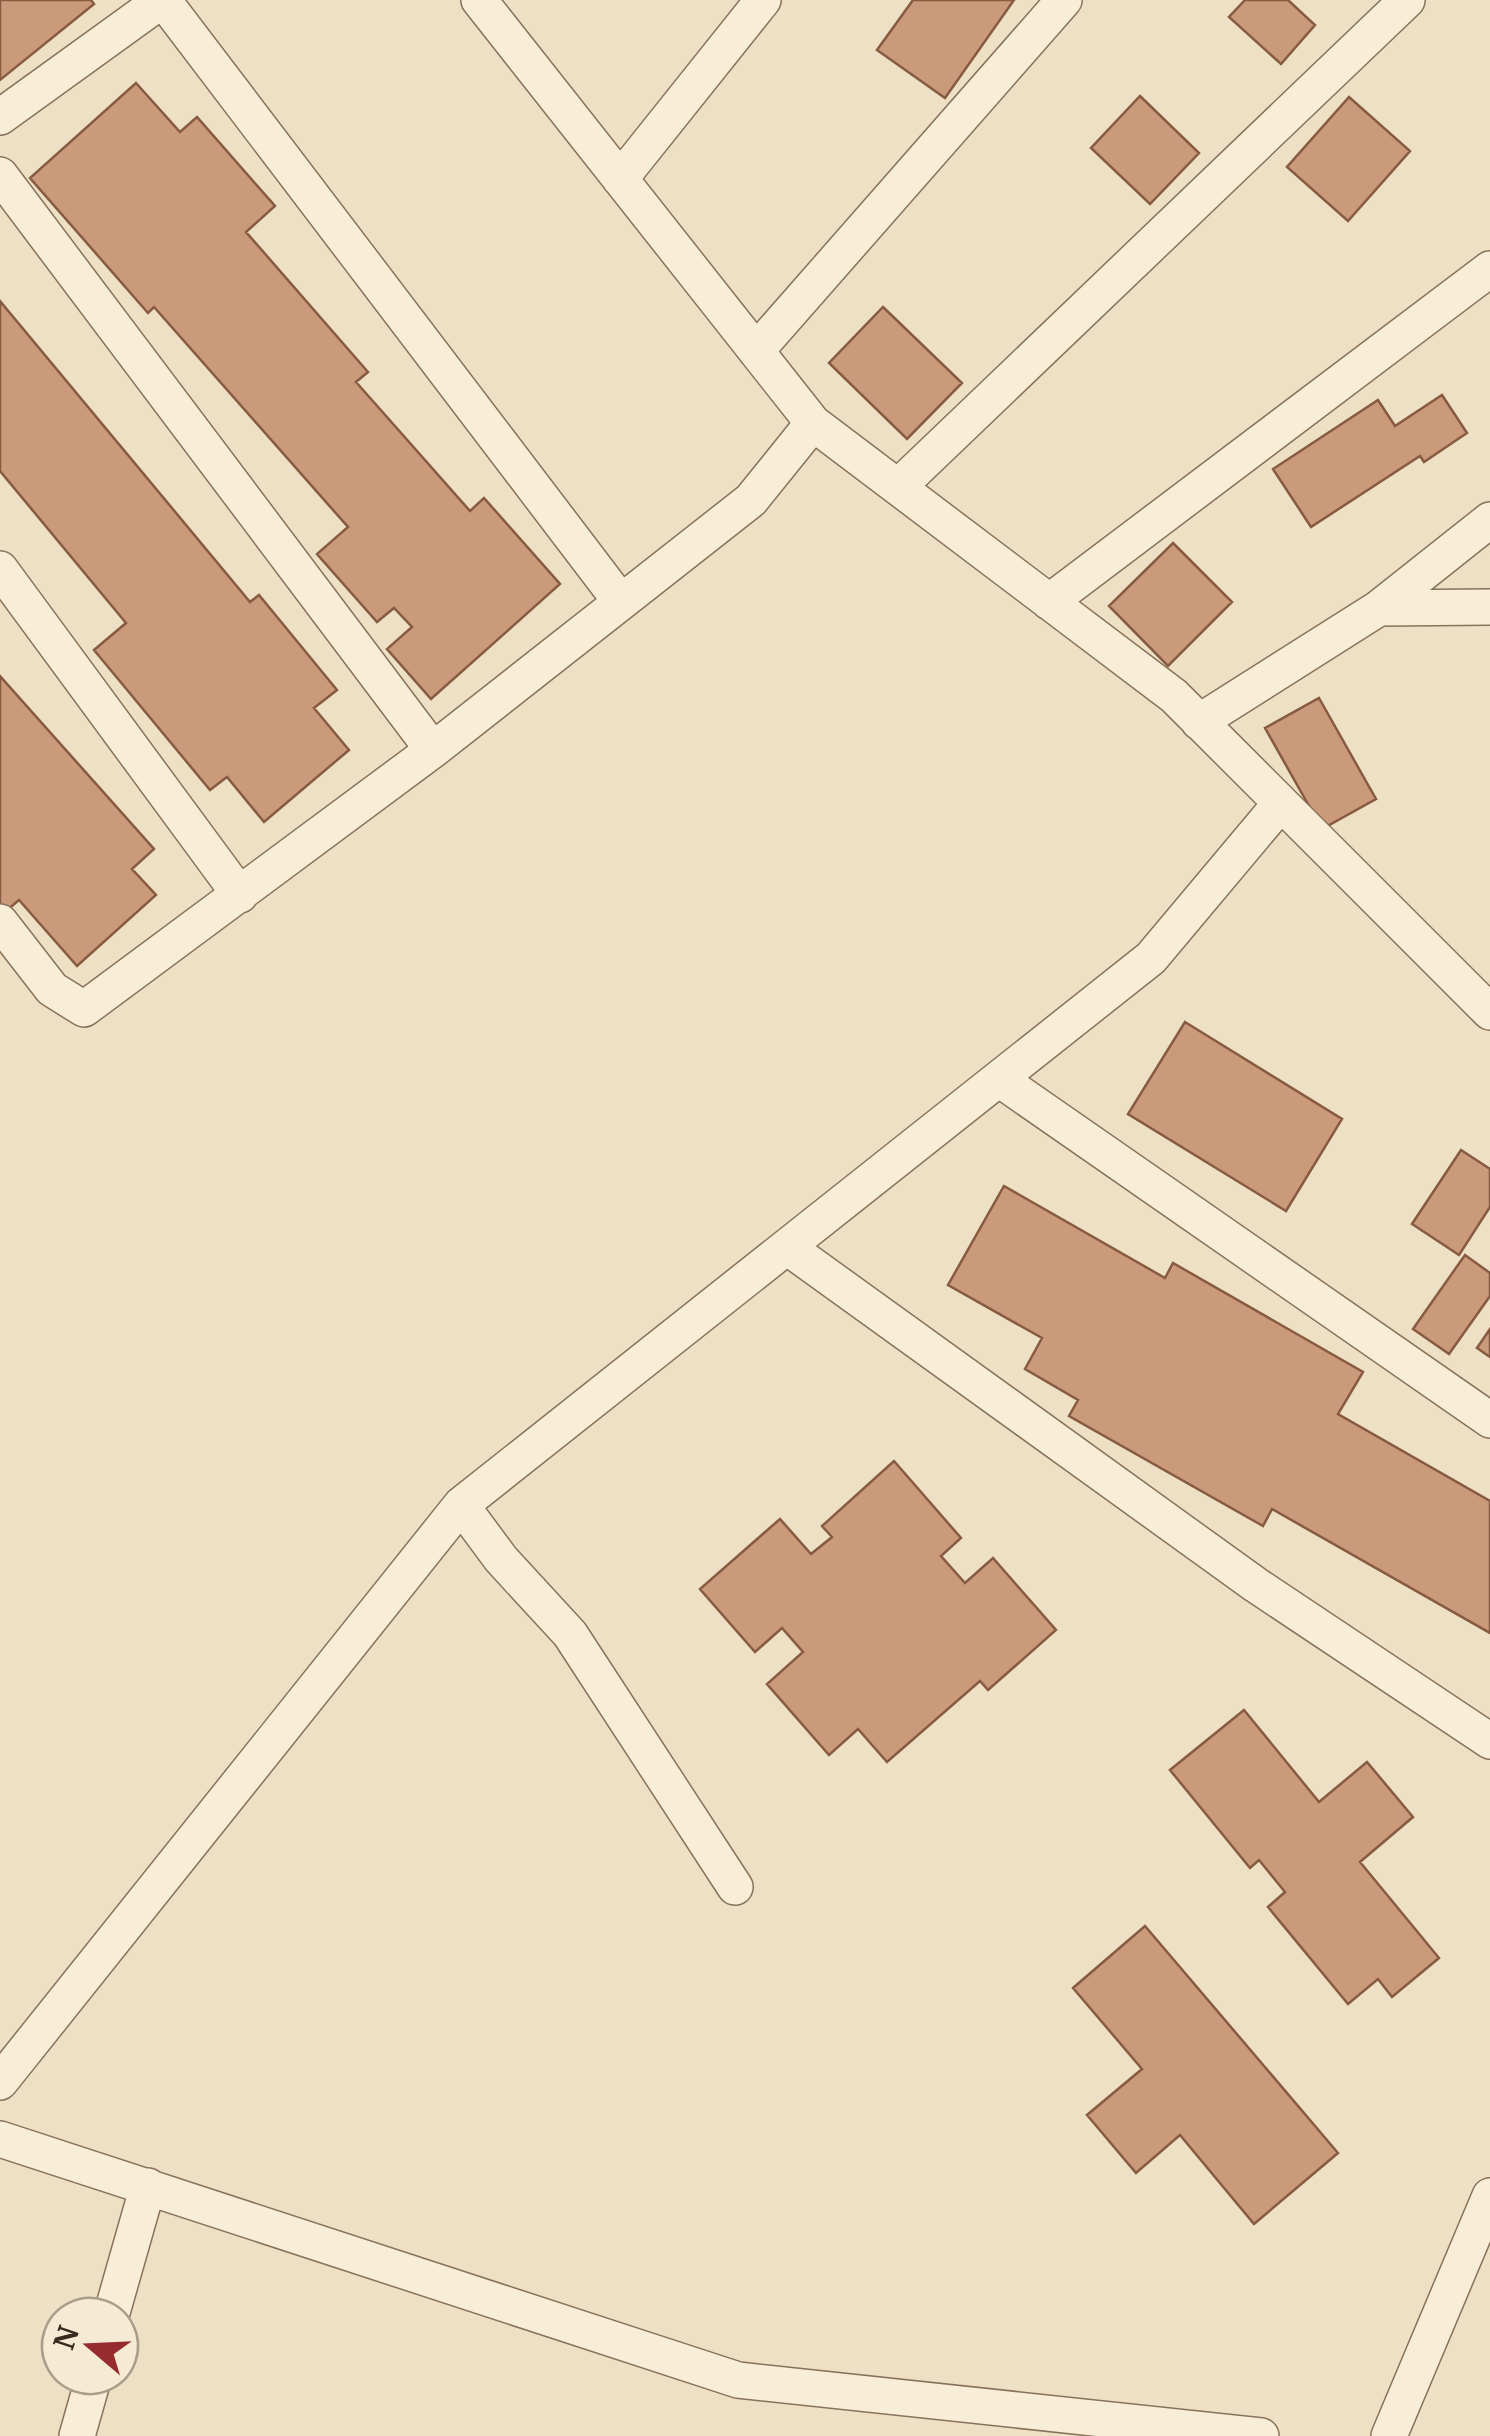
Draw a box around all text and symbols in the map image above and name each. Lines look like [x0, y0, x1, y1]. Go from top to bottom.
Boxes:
north arrow [40, 2296, 140, 2396]
text: N [46, 2322, 87, 2354]

